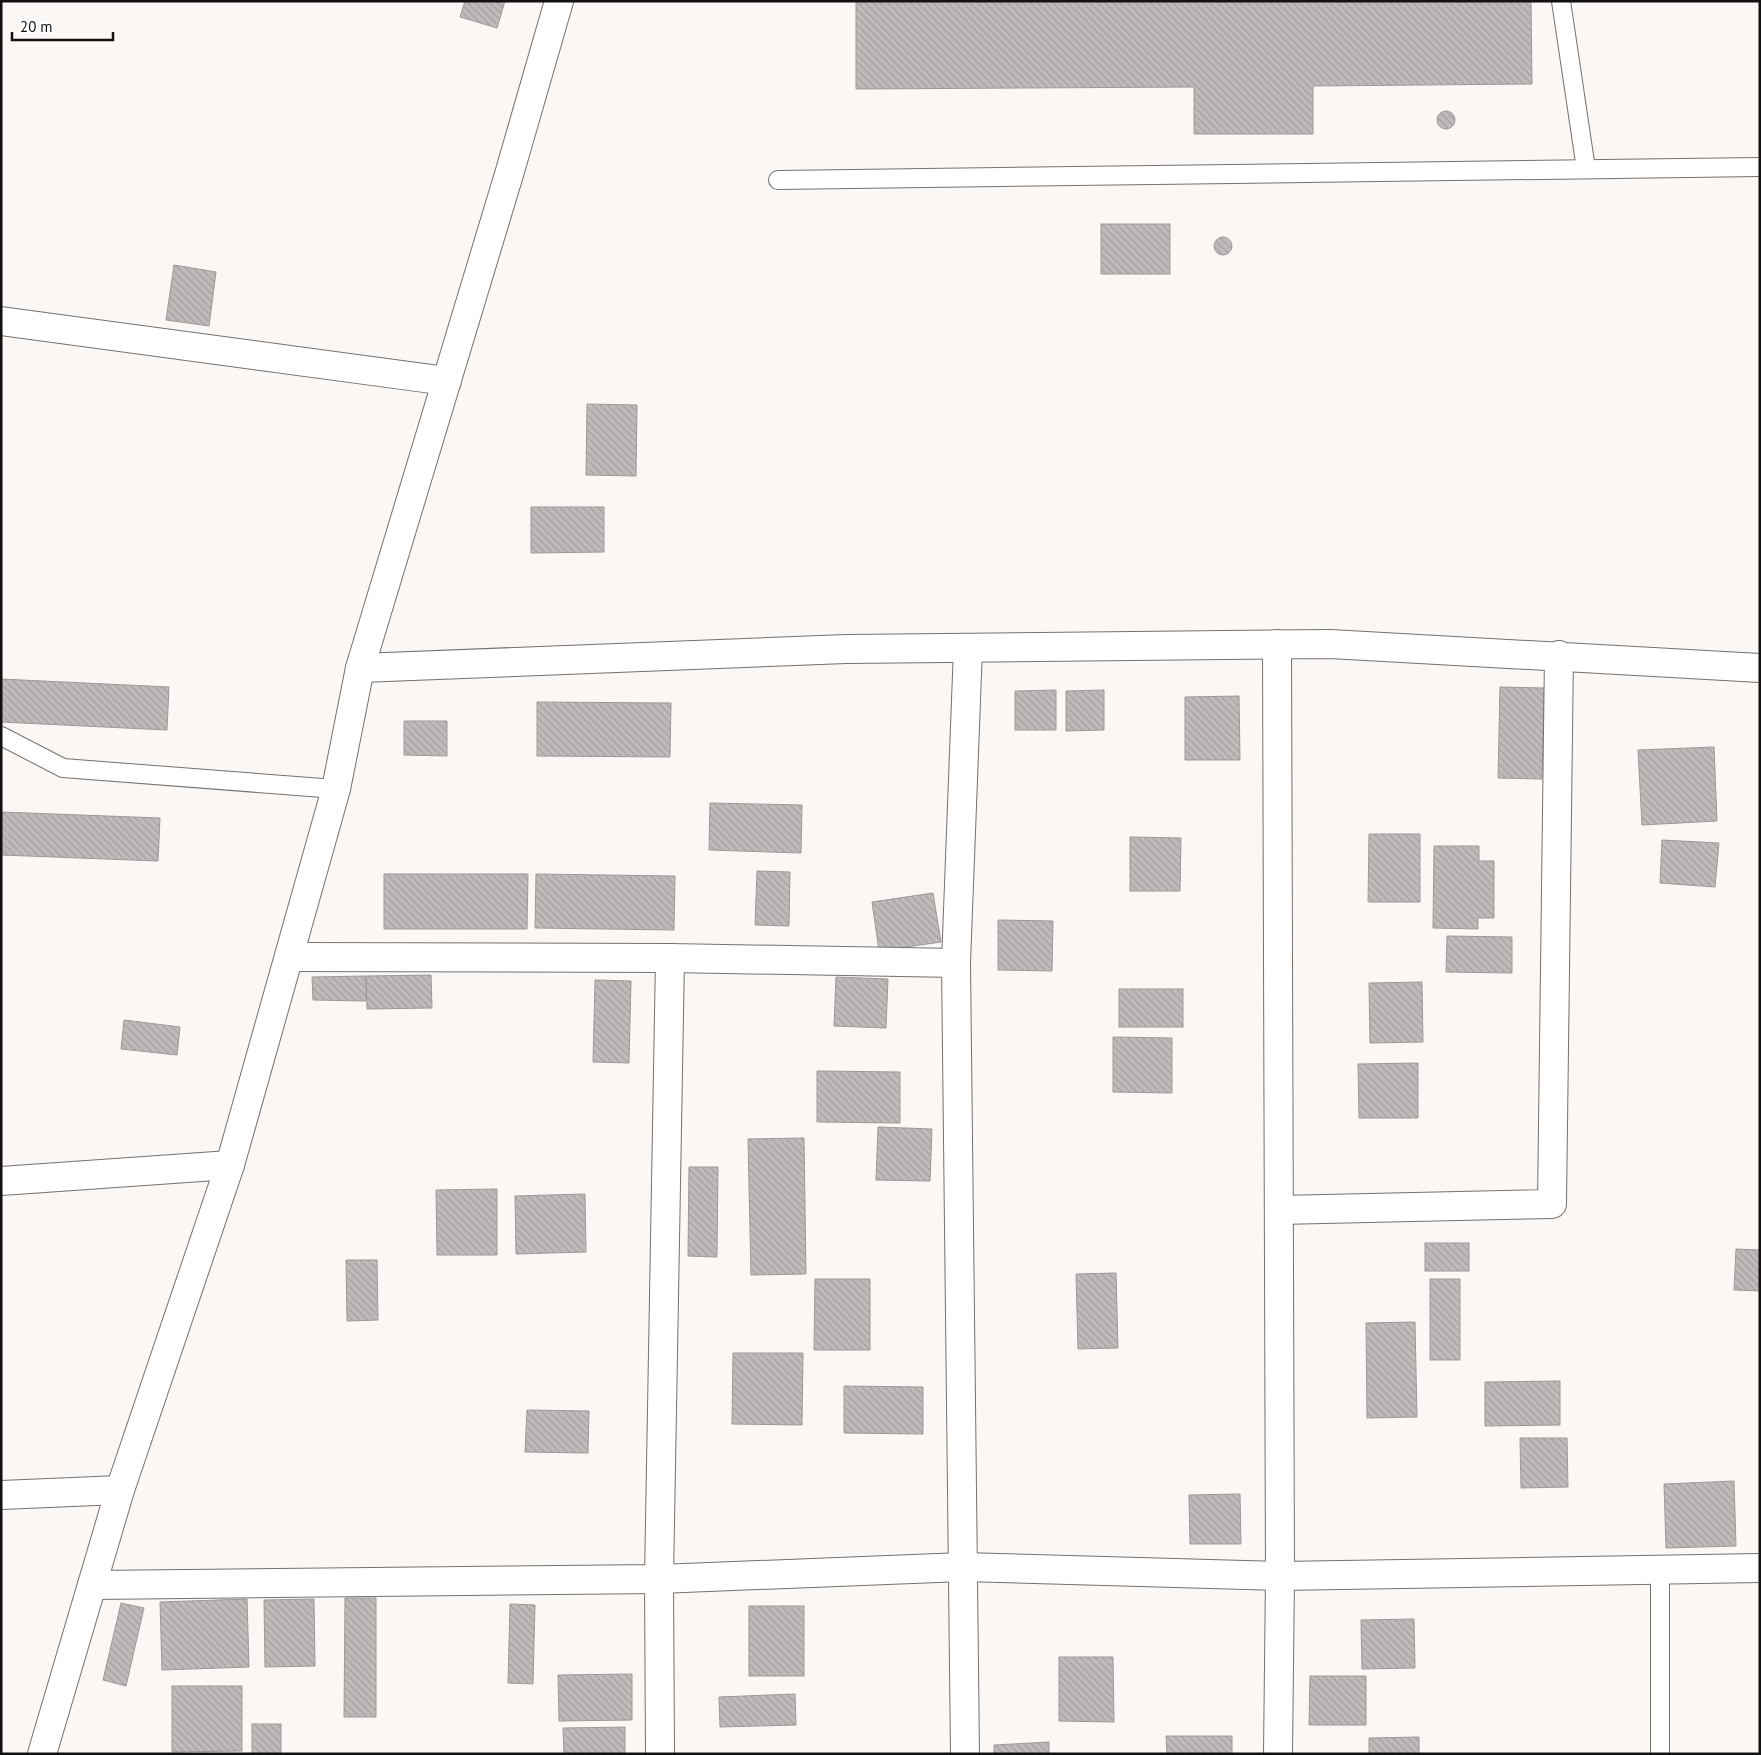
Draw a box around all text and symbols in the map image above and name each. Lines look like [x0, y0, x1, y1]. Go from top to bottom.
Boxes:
scale bar [12, 10, 114, 42]
text: 20 m [20, 17, 53, 36]

